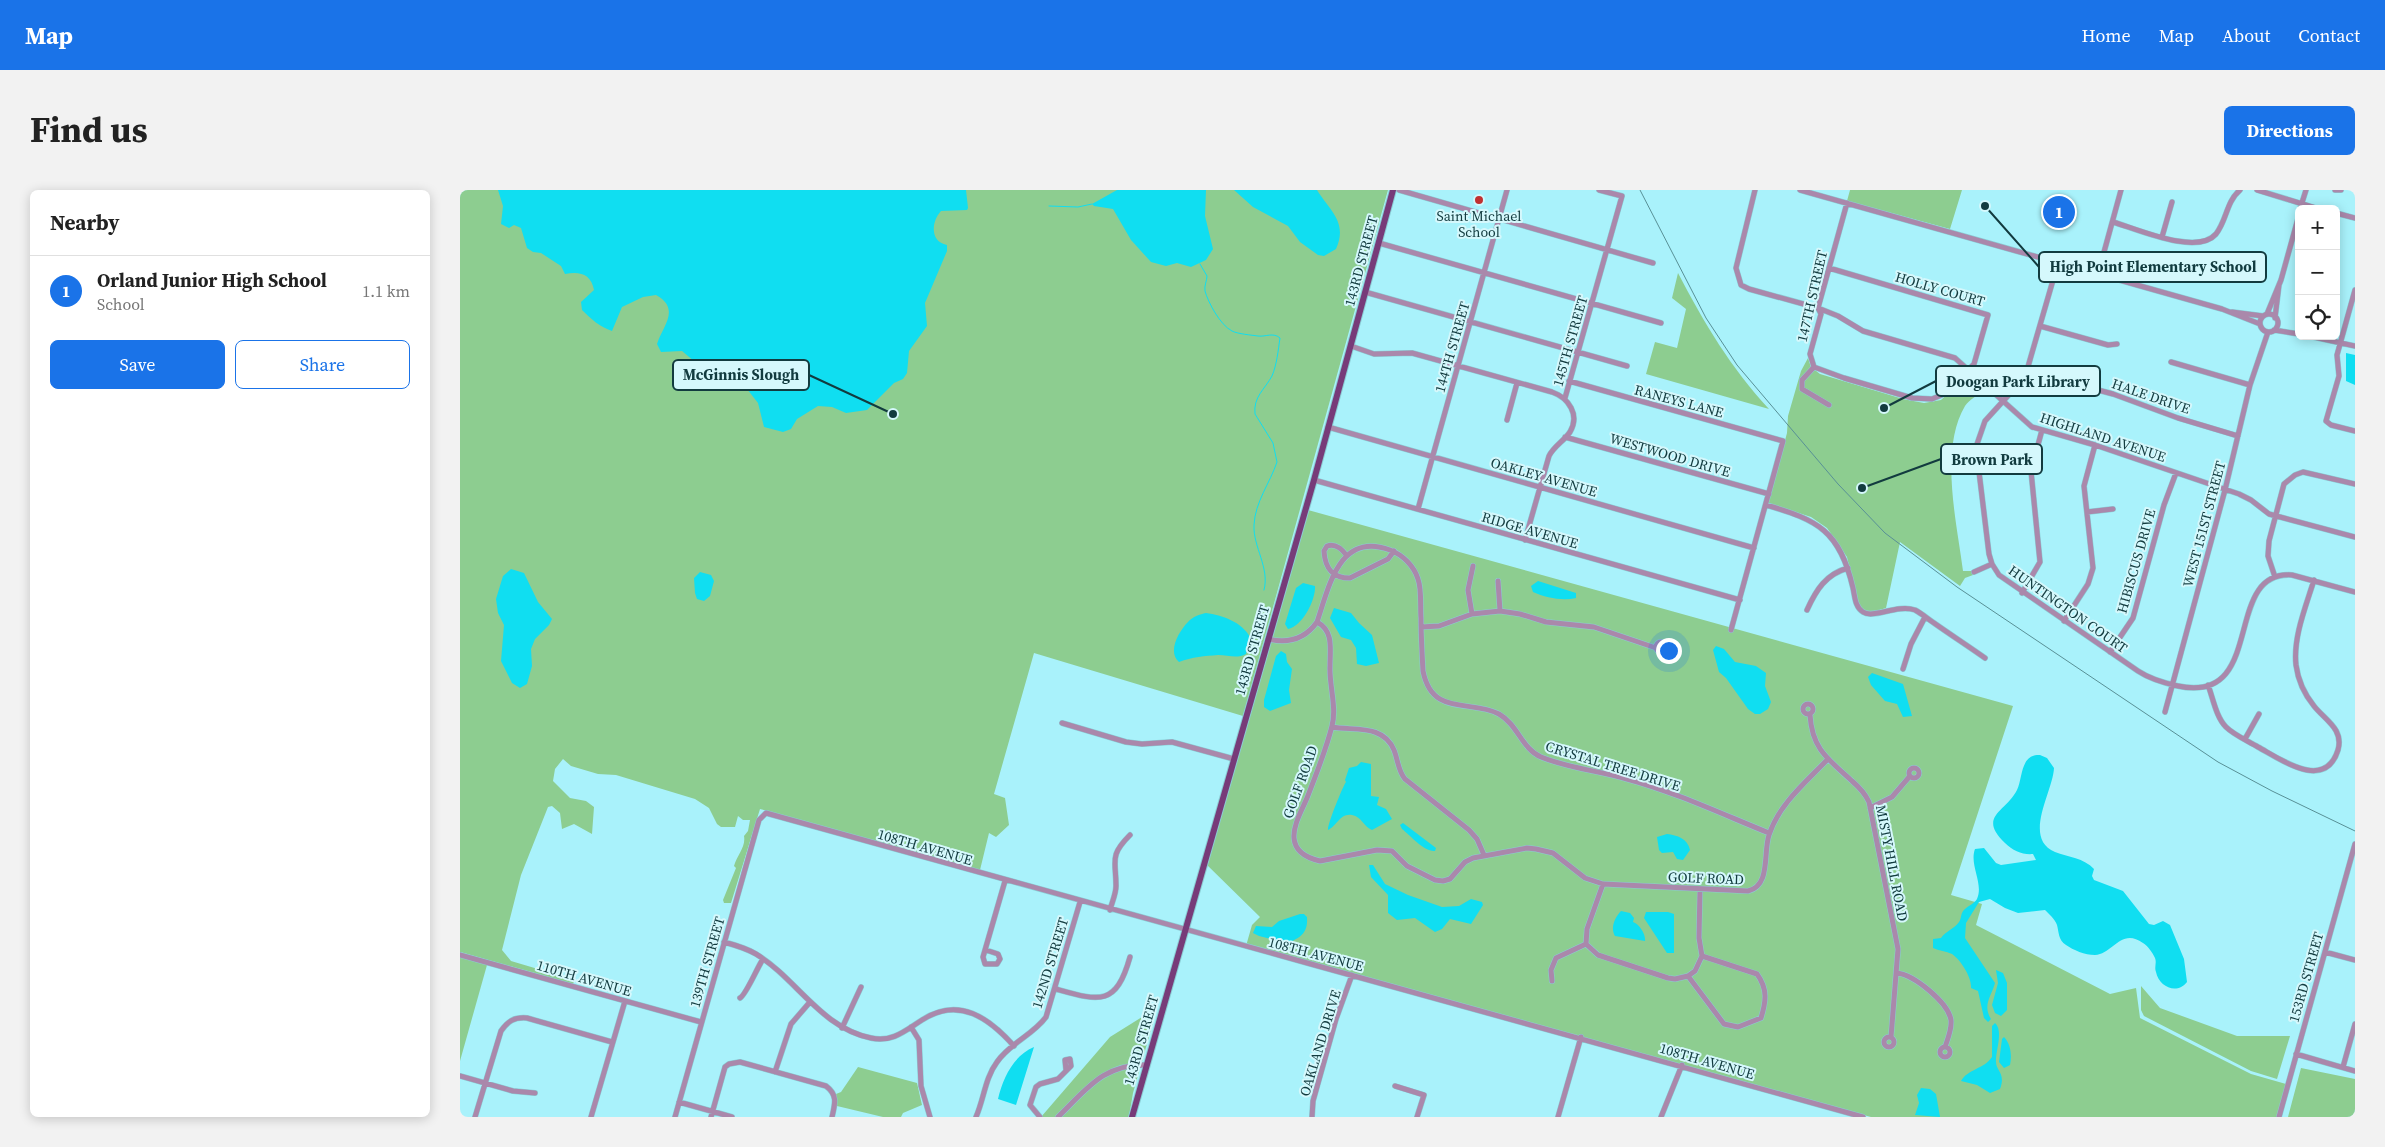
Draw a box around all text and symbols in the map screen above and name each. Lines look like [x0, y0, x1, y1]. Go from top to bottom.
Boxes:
text: Map [25, 19, 73, 52]
text: Home [2082, 23, 2131, 48]
text: Map [2159, 23, 2194, 48]
text: About [2222, 23, 2270, 48]
text: Contact [2298, 23, 2360, 48]
text: Find us [30, 106, 148, 154]
button: Directions [2224, 106, 2355, 155]
pin: 1 [2043, 193, 2075, 231]
marker: Saint Michael School [1473, 194, 1485, 206]
map controls [2295, 205, 2340, 340]
button: + [2295, 205, 2340, 250]
place label: Saint Michael School [1437, 206, 1521, 242]
text: Nearby [50, 208, 120, 237]
street label: 143RD STREET [1339, 213, 1383, 309]
street label: 147TH STREET [1792, 248, 1832, 344]
button: − [2295, 250, 2340, 295]
callout: High Point Elementary School [2039, 252, 2266, 282]
text: High Point Elementary School [2049, 256, 2257, 277]
text: Orland Junior High School [97, 267, 327, 293]
street label: HOLLY COURT [1893, 267, 1988, 311]
text: 1 [62, 280, 70, 302]
text: 1.1 km [362, 280, 410, 302]
text: School [97, 293, 145, 315]
street label: 145TH STREET [1547, 293, 1593, 389]
button: locate [2295, 295, 2340, 340]
street label: 144TH STREET [1429, 299, 1475, 395]
button: Save [50, 340, 225, 389]
button: Share [235, 340, 410, 389]
callout: McGinnis Slough [673, 360, 809, 390]
text: McGinnis Slough [683, 364, 799, 385]
callout: Doogan Park Library [1936, 366, 2100, 396]
text: Doogan Park Library [1946, 371, 2090, 392]
street label: HALE DRIVE [2109, 373, 2193, 419]
street label: RANEYS LANE [1632, 379, 1726, 423]
street label: HIGHLAND AVENUE [2038, 407, 2168, 467]
street label: WESTWOOD DRIVE [1607, 428, 1733, 482]
callout: Brown Park [1941, 444, 2042, 474]
text: Brown Park [1951, 449, 2033, 470]
street label: OAKLEY AVENUE [1488, 452, 1600, 502]
street label: WEST 151ST STREET [2178, 458, 2231, 589]
street label: HIBISCUS DRIVE [2112, 506, 2160, 616]
street label: RIDGE AVENUE [1479, 507, 1581, 553]
street label: HUNTINGTON COURT [2004, 560, 2132, 658]
street label: 143RD STREET [1230, 602, 1275, 698]
your location [1656, 638, 1682, 664]
street label: CRYSTAL TREE DRIVE [1543, 736, 1683, 796]
street label: GOLF ROAD [1278, 743, 1322, 821]
street label: MISTY HILL ROAD [1871, 803, 1913, 923]
street label: 108TH AVENUE [875, 824, 975, 870]
street label: GOLF ROAD [1668, 867, 1744, 889]
street label: 139TH STREET [684, 914, 730, 1010]
street label: 142ND STREET [1027, 914, 1074, 1011]
street label: 153RD STREET [2284, 929, 2329, 1025]
street label: 108TH AVENUE [1266, 932, 1366, 976]
street label: 110TH AVENUE [534, 955, 634, 1001]
street label: OAKLAND DRIVE [1294, 987, 1346, 1099]
street label: 143RD STREET [1119, 992, 1164, 1088]
street label: 108TH AVENUE [1657, 1038, 1757, 1084]

